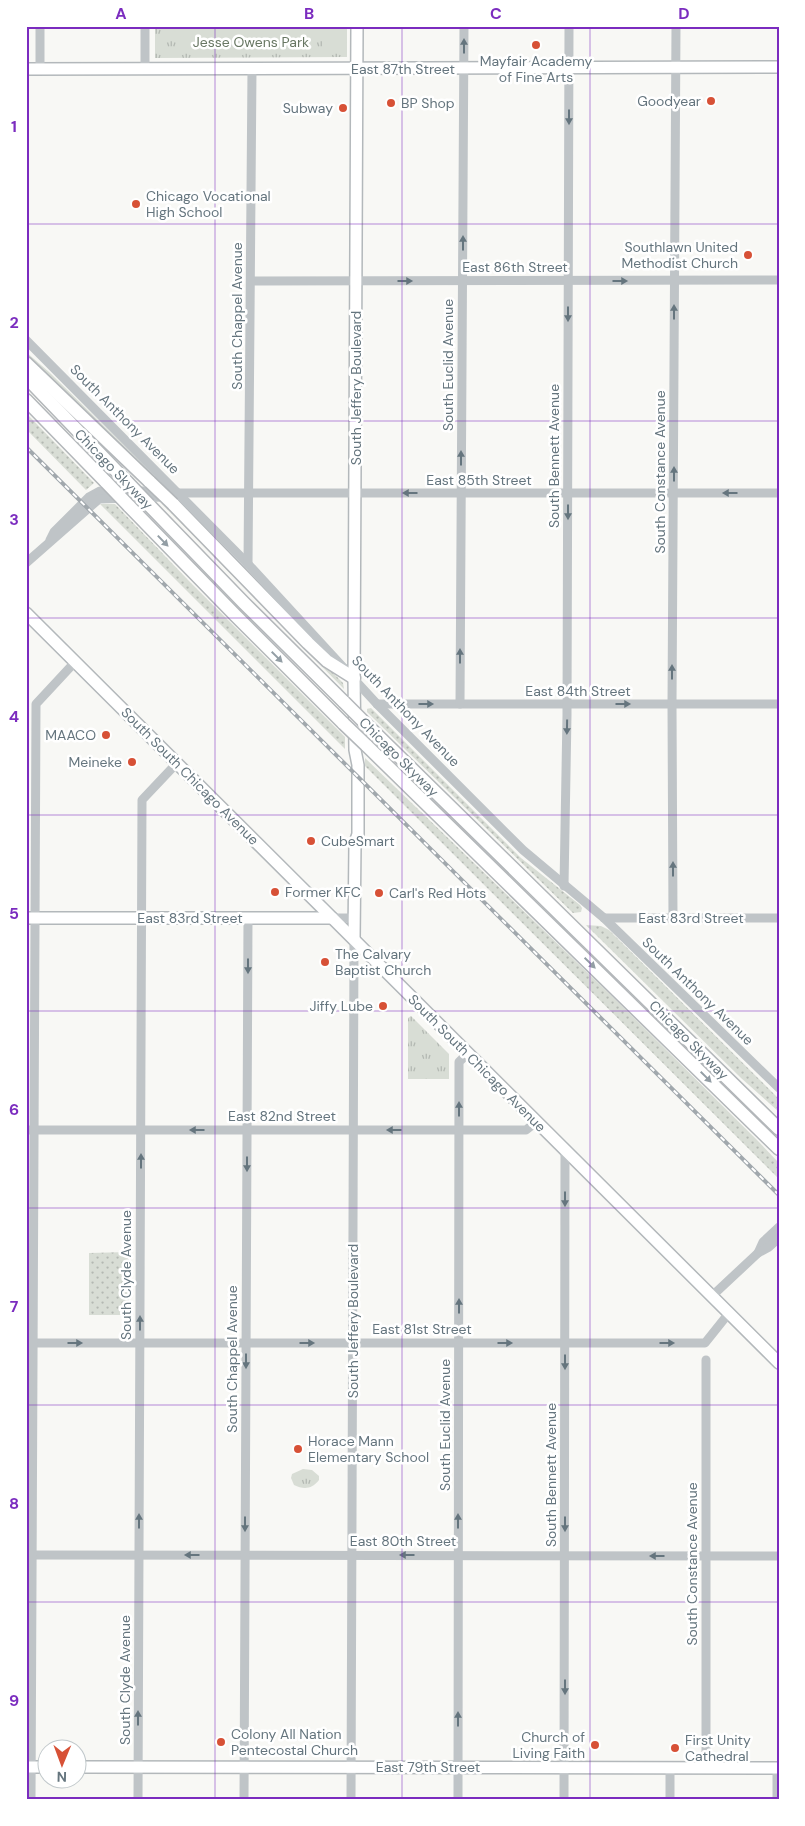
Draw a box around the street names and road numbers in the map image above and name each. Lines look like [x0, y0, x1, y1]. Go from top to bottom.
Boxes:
street label: East 87th Street [351, 60, 455, 78]
street label: South Chappel Avenue [228, 242, 246, 390]
street label: East 86th Street [462, 258, 568, 276]
street label: South Euclid Avenue [439, 299, 457, 431]
street label: South Jeffery Boulevard [347, 311, 365, 465]
street label: South Anthony Avenue [66, 360, 184, 478]
street label: South Bennett Avenue [545, 384, 563, 528]
street label: South Constance Avenue [651, 390, 669, 554]
street label: Chicago Skyway [71, 425, 157, 513]
street label: East 85th Street [426, 471, 532, 489]
street label: South Anthony Avenue [348, 652, 464, 770]
street label: East 84th Street [525, 682, 631, 700]
street label: South South Chicago Avenue [117, 703, 263, 849]
street label: Chicago Skyway [355, 713, 443, 801]
street label: East 83rd Street [137, 909, 243, 927]
street label: East 83rd Street [638, 909, 744, 927]
street label: South Anthony Avenue [639, 933, 757, 1049]
street label: South South Chicago Avenue [404, 990, 550, 1136]
street label: Chicago Skyway [645, 996, 733, 1084]
street label: East 82nd Street [228, 1107, 336, 1125]
street label: South Clyde Avenue [117, 1210, 135, 1340]
street label: South Jeffery Boulevard [344, 1244, 362, 1398]
street label: South Chappel Avenue [223, 1285, 241, 1433]
street label: East 81st Street [372, 1320, 472, 1338]
street label: South Euclid Avenue [436, 1359, 454, 1491]
street label: South Bennett Avenue [542, 1403, 560, 1547]
street label: South Constance Avenue [683, 1482, 701, 1646]
street label: East 80th Street [350, 1532, 456, 1550]
street label: South Clyde Avenue [116, 1615, 134, 1745]
street label: East 79th Street [376, 1758, 480, 1776]

